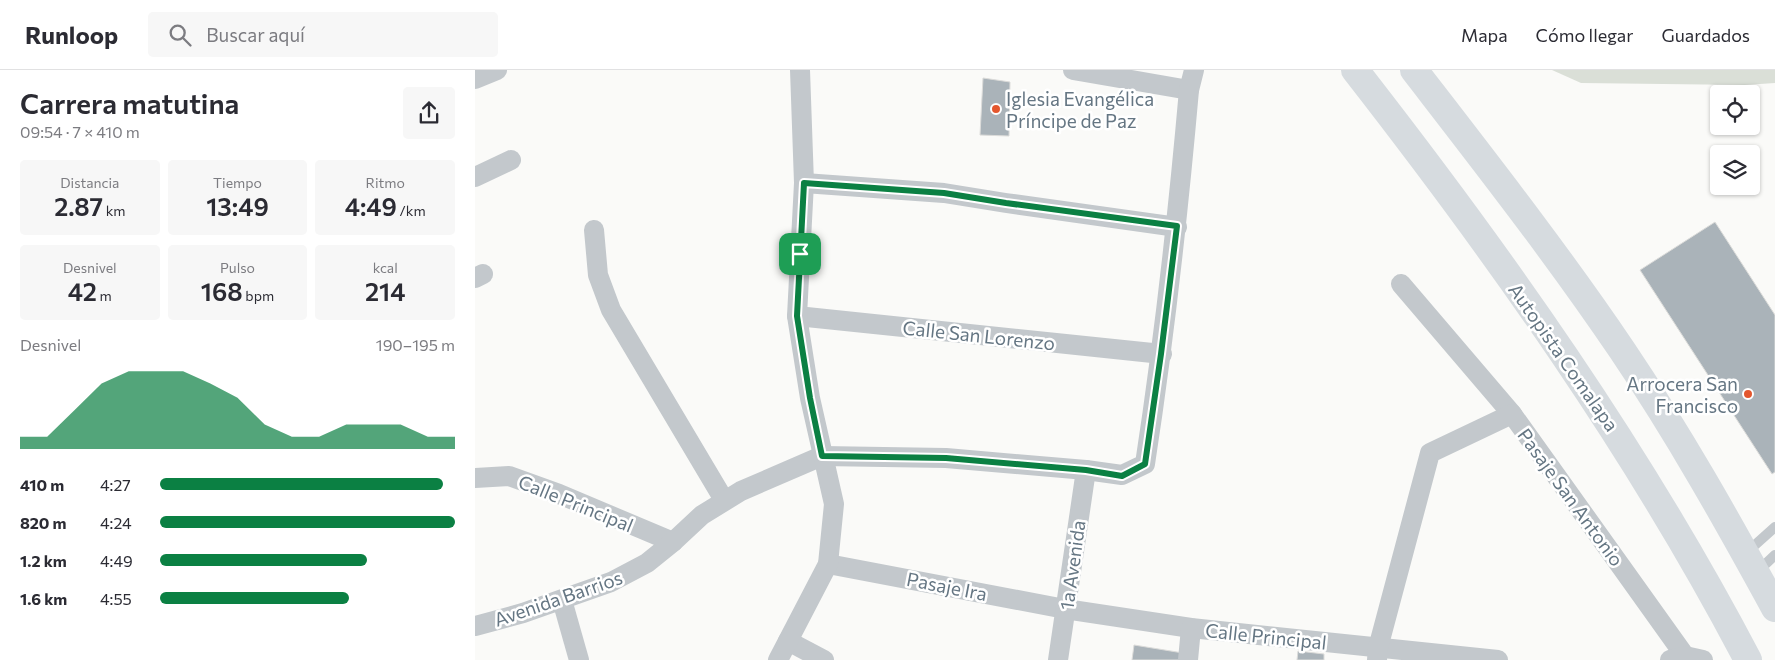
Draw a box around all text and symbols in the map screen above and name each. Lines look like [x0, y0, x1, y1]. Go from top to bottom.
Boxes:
search box [148, 12, 498, 57]
text: Runloop [25, 20, 118, 49]
icon: search [166, 21, 194, 49]
text: Buscar aquí [206, 23, 305, 46]
text: Mapa [1461, 24, 1508, 46]
text: Cómo llegar [1536, 24, 1633, 46]
text: Guardados [1661, 24, 1750, 46]
map controls [1710, 85, 1760, 195]
button: locate [1710, 85, 1760, 135]
text: Carrera matutina [20, 86, 239, 120]
button: share [403, 87, 455, 139]
place label: Iglesia Evangélica Príncipe de Paz [1006, 87, 1154, 132]
marker: Iglesia Evangélica Príncipe de Paz [990, 103, 1002, 115]
text: 09:54 · 7 × 410 m [20, 122, 140, 141]
button: layers [1710, 145, 1760, 195]
text: Distancia [60, 174, 119, 191]
text: Tiempo [213, 174, 262, 191]
text: Ritmo [366, 174, 405, 191]
text: 2.87 [54, 191, 103, 221]
text: 13:49 [206, 191, 269, 221]
text: 4:49 [345, 191, 397, 221]
text: km [103, 202, 125, 219]
text: /km [397, 202, 426, 219]
pin [779, 233, 821, 275]
icon: arrive [786, 240, 814, 268]
text: Desnivel [63, 259, 117, 276]
text: Pulso [220, 259, 255, 276]
text: kcal [373, 259, 398, 276]
text: 42 [68, 276, 97, 306]
text: 168 [201, 276, 243, 306]
text: 214 [365, 276, 405, 306]
street label: Autopista Comalapa [1504, 279, 1624, 435]
text: m [97, 287, 112, 304]
text: bpm [243, 287, 274, 304]
street label: Calle San Lorenzo [902, 316, 1056, 354]
text: Desnivel [20, 335, 81, 354]
text: 190–195 m [376, 335, 455, 354]
place label: Arrocera San Francisco [1626, 372, 1738, 417]
marker: Arrocera San Francisco [1742, 388, 1754, 400]
street label: Pasaje San Antonio [1513, 424, 1629, 570]
street label: Calle Principal [515, 470, 637, 536]
text: 410 m [20, 475, 64, 494]
text: 4:27 [100, 475, 131, 494]
text: 820 m [20, 513, 66, 532]
text: 4:24 [100, 513, 132, 532]
street label: 1a Avenida [1054, 519, 1090, 611]
text: 1.2 km [20, 551, 67, 570]
text: 4:49 [100, 551, 133, 570]
street label: Avenida Barrios [491, 565, 625, 631]
street label: Pasaje Ira [905, 567, 989, 605]
text: 1.6 km [20, 589, 67, 608]
text: 4:55 [100, 589, 132, 608]
street label: Calle Principal [1204, 618, 1328, 654]

